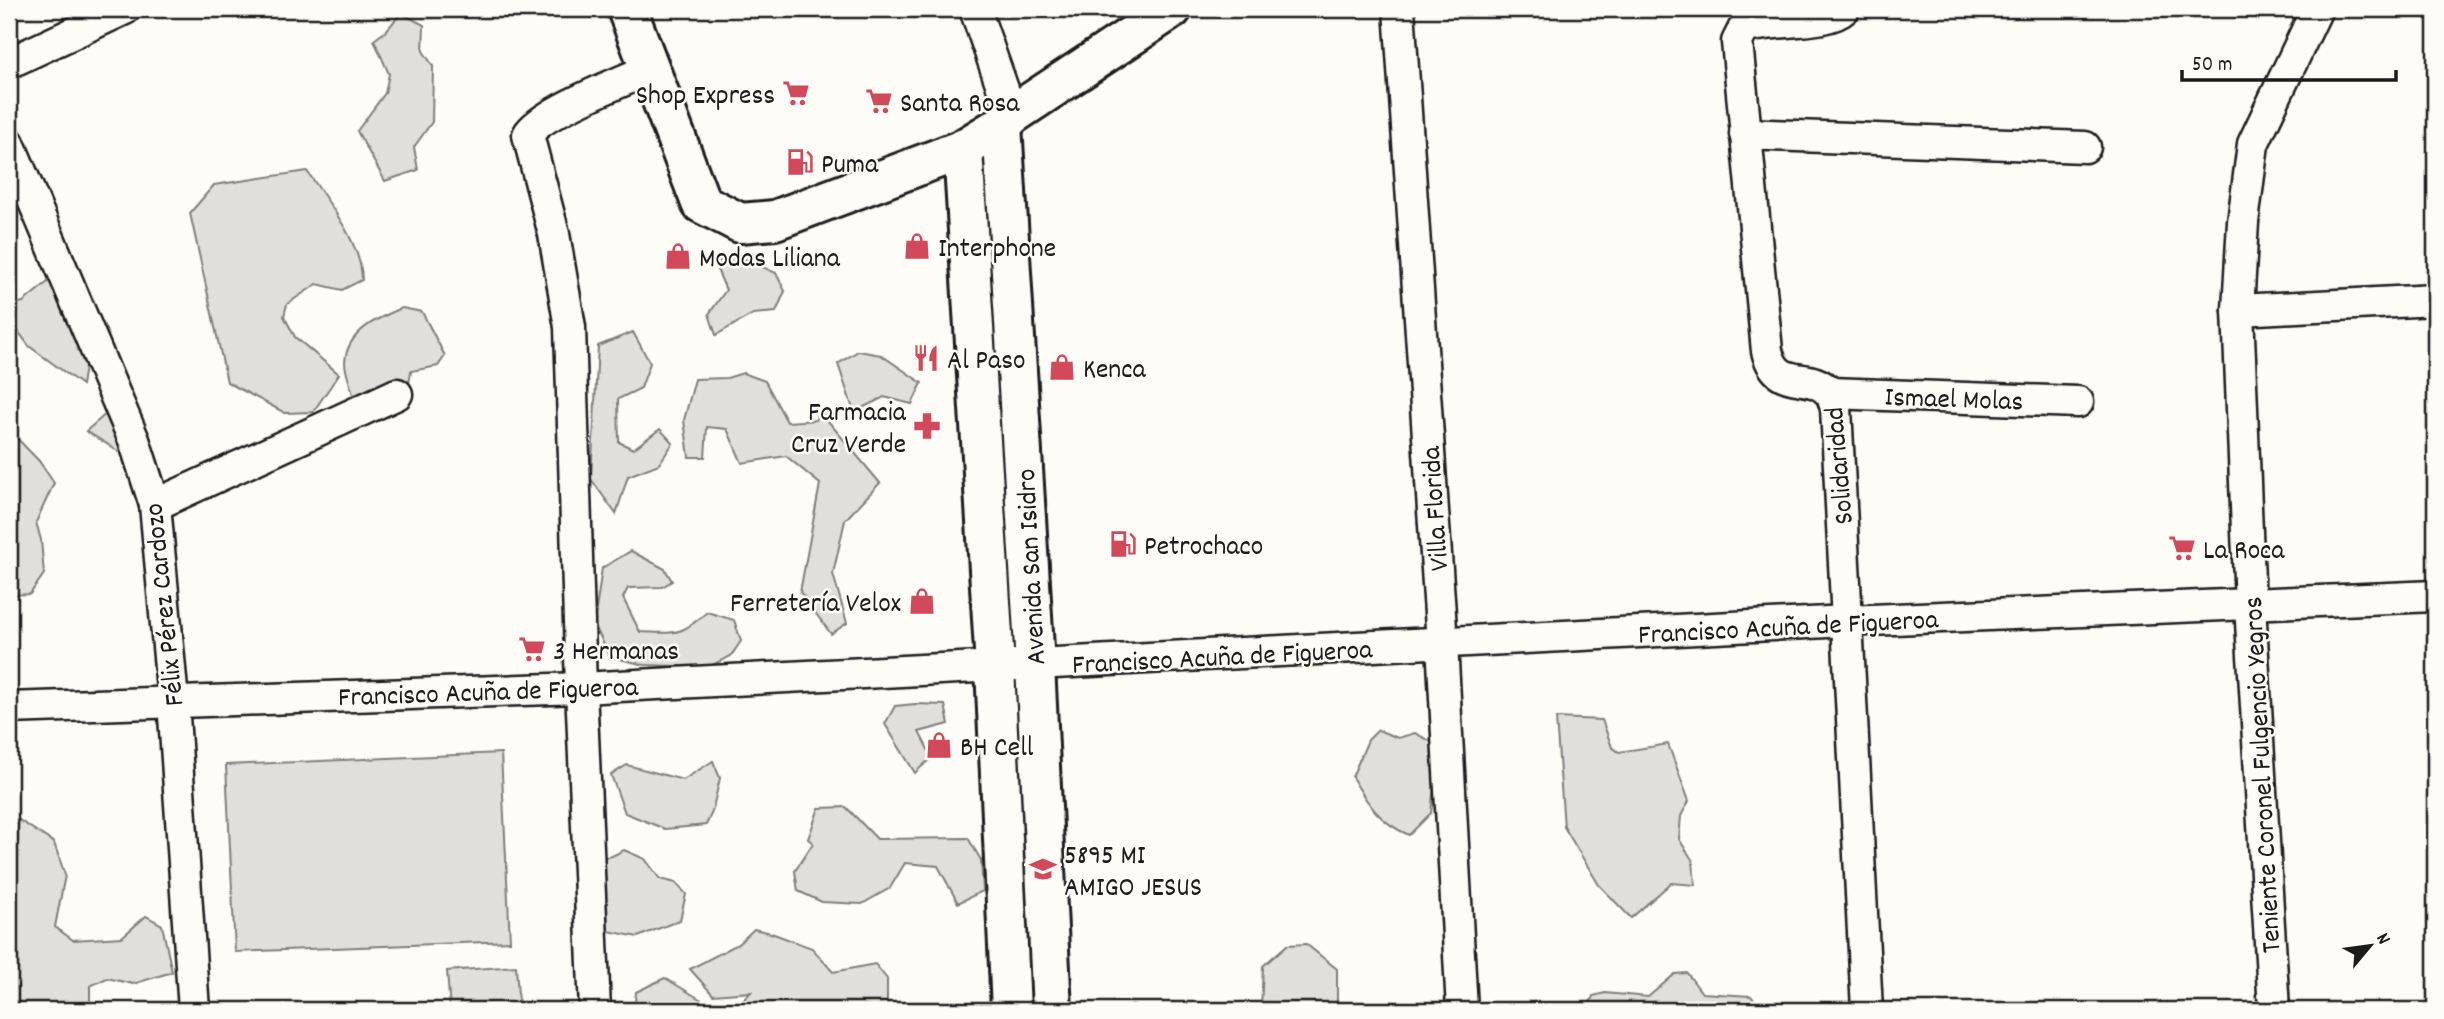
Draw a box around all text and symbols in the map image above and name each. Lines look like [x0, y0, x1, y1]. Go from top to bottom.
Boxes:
scale bar [2182, 38, 2395, 82]
text: 50 m [2192, 51, 2232, 81]
place label: Shop Express [636, 78, 775, 118]
supermarket icon: Shop Express [781, 78, 811, 108]
supermarket icon: Santa Rosa [864, 86, 894, 116]
place label: Santa Rosa [900, 86, 1020, 126]
fuel station icon: Puma [785, 147, 815, 177]
place label: Puma [821, 147, 879, 187]
shop icon: Interphone [902, 231, 932, 261]
place label: Interphone [938, 231, 1056, 271]
shop icon: Modas Liliana [663, 241, 693, 271]
place label: Modas Liliana [699, 241, 841, 281]
restaurant icon: Al Paso [911, 343, 941, 373]
place label: Al Paso [947, 343, 1025, 383]
shop icon: Kenca [1047, 352, 1077, 382]
place label: Kenca [1083, 352, 1146, 392]
street label: Ismael Molas [1884, 380, 2024, 424]
place label: Farmacia Cruz Verde [791, 395, 907, 467]
street label: Solidaridad [1817, 405, 1867, 526]
pharmacy icon: Farmacia Cruz Verde [912, 411, 942, 441]
street label: Villa Florida [1414, 444, 1462, 572]
street label: Avenida San Isidro [1009, 468, 1059, 666]
street label: Félix Pérez Cardozo [136, 501, 198, 708]
fuel station icon: Petrochaco [1108, 529, 1138, 559]
place label: Petrochaco [1144, 529, 1263, 569]
supermarket icon: La Roca [2167, 533, 2197, 563]
place label: La Roca [2203, 533, 2285, 573]
place label: Ferretería Velox [730, 586, 901, 626]
shop icon: Ferretería Velox [907, 586, 937, 616]
street label: Teniente Coronel Fulgencio Yegros [2236, 596, 2294, 954]
street label: Francisco Acuña de Figueroa [1637, 602, 1940, 658]
street label: Francisco Acuña de Figueroa [1071, 632, 1374, 688]
supermarket icon: 3 Hermanas [517, 634, 547, 664]
place label: 3 Hermanas [553, 634, 679, 674]
street label: Francisco Acuña de Figueroa [337, 670, 640, 720]
shop icon: BH Cell [924, 730, 954, 760]
place label: BH Cell [960, 730, 1034, 770]
place label: 5895 MI AMIGO JESUS [1064, 838, 1202, 910]
school or university icon: 5895 MI AMIGO JESUS [1028, 854, 1058, 884]
north arrow [2336, 911, 2406, 981]
text: N [2368, 929, 2396, 950]

